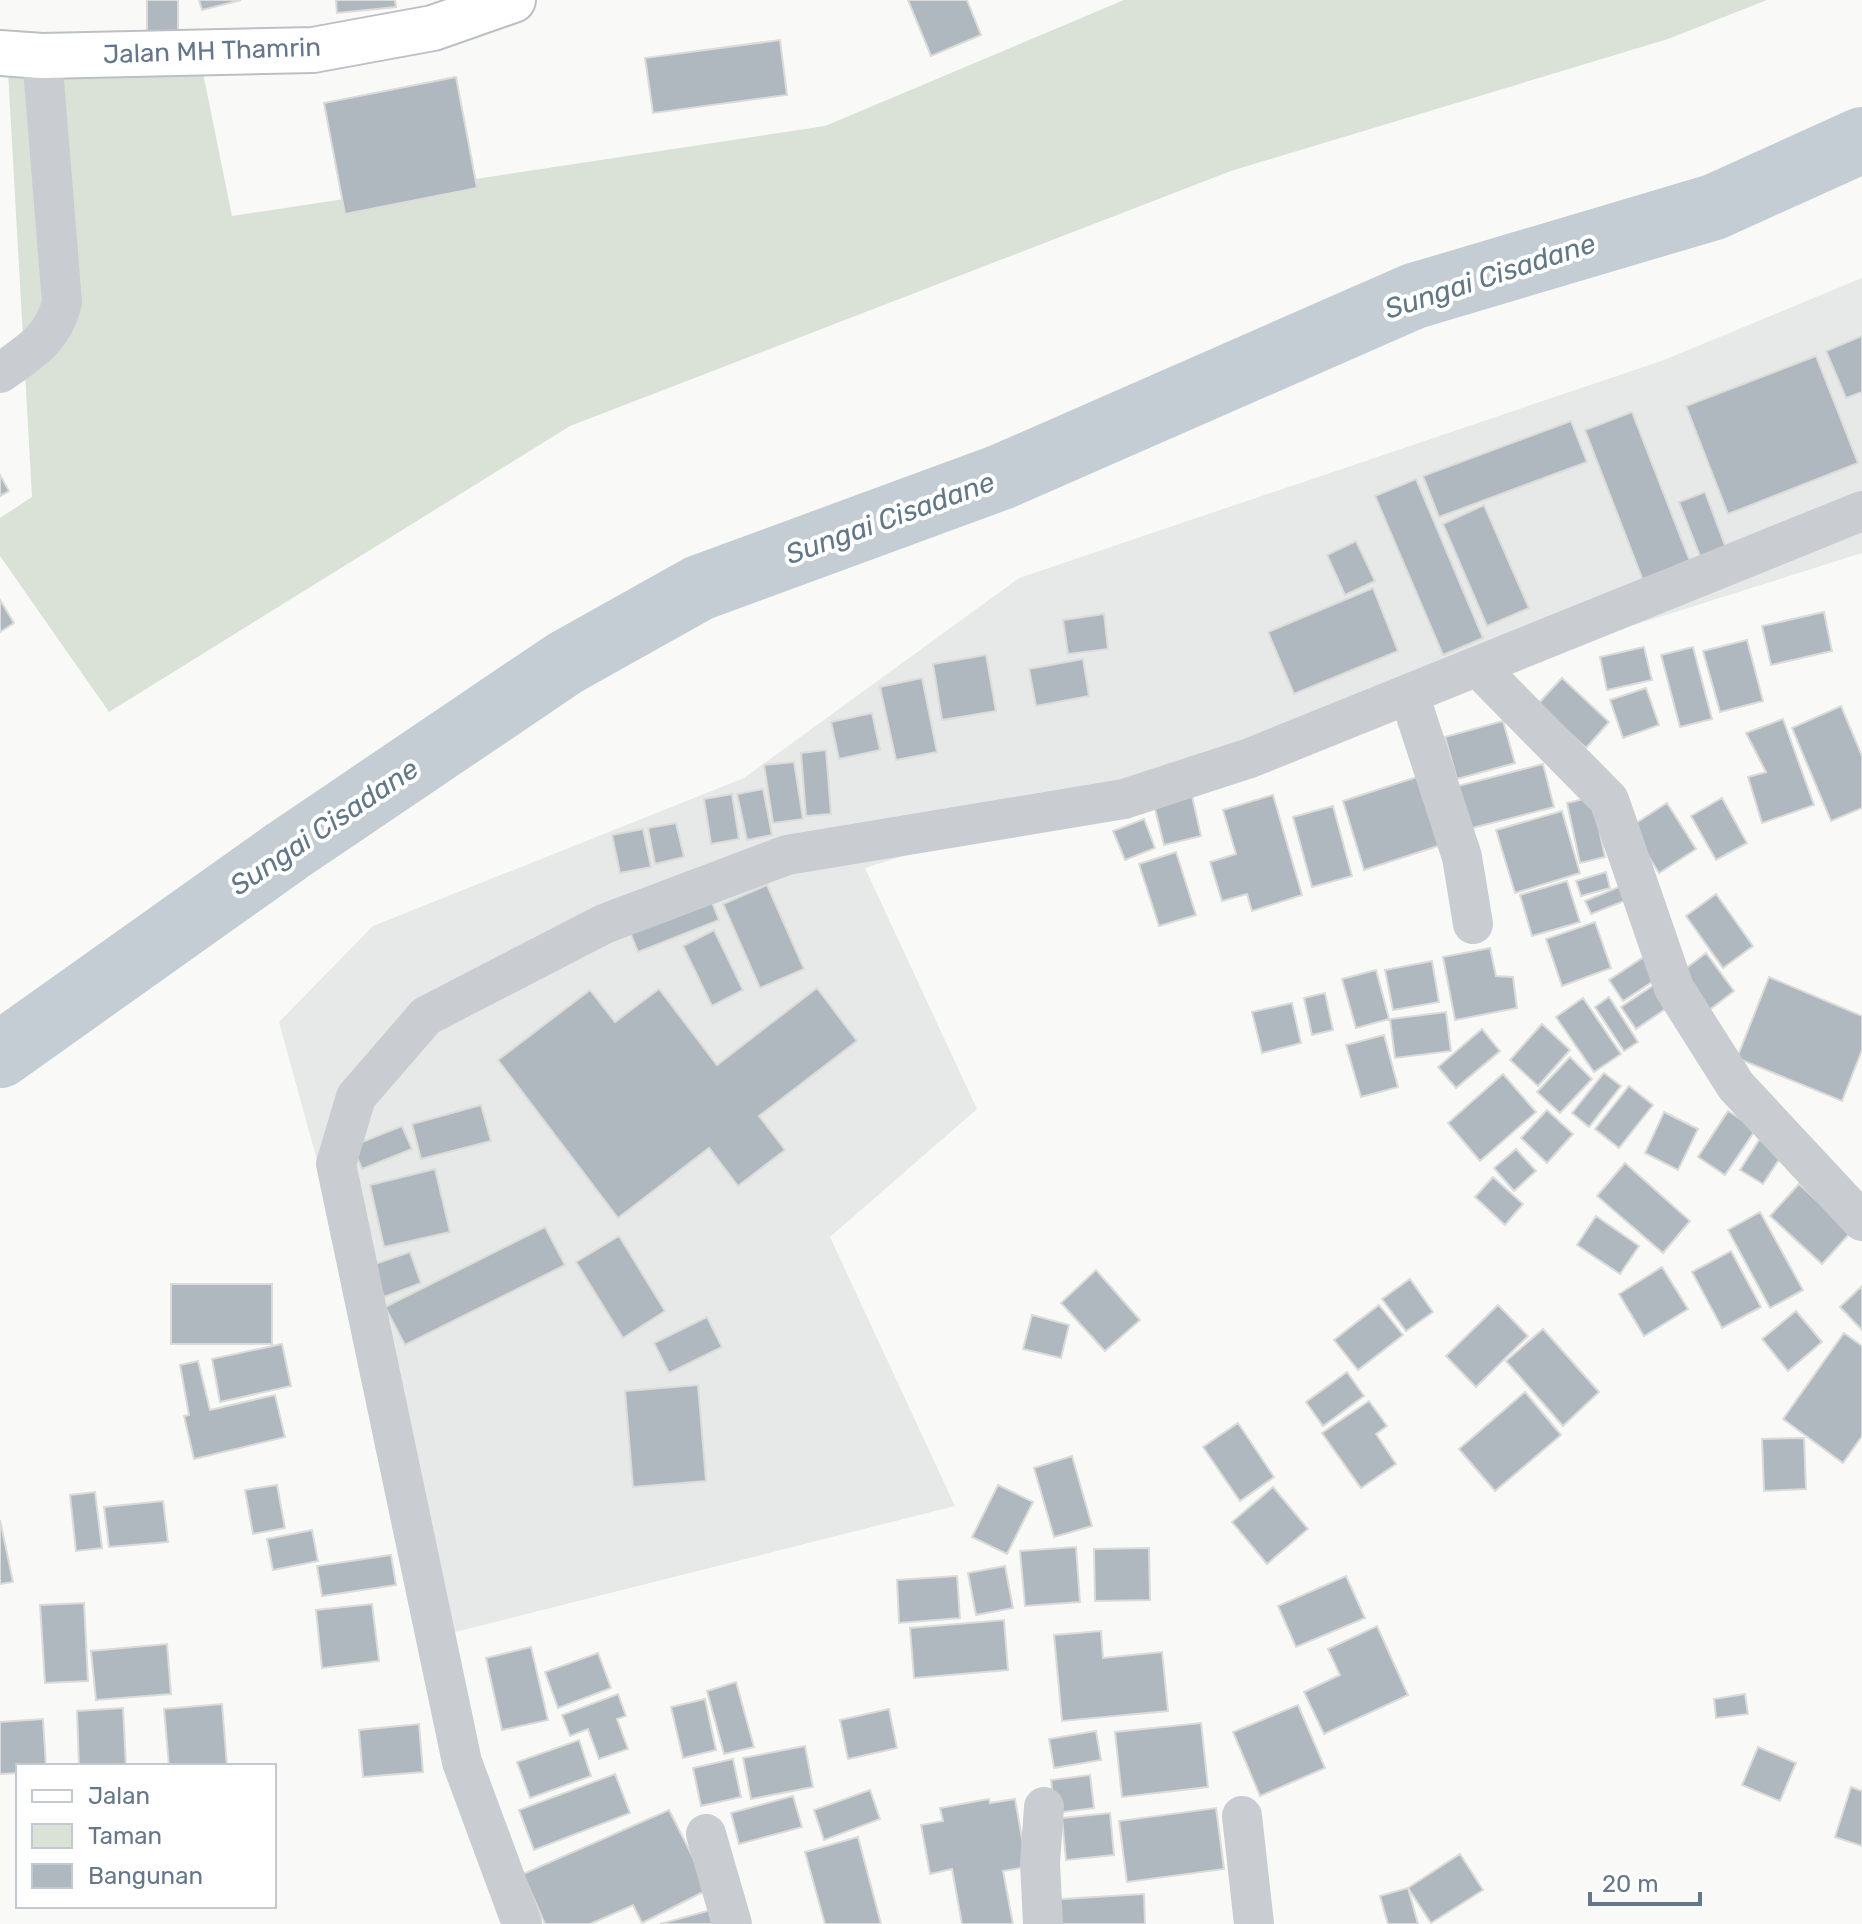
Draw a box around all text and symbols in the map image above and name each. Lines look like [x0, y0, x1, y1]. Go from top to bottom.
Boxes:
street label: Jalan MH Thamrin [102, 32, 322, 70]
water label: Sungai Cisadane [1380, 226, 1600, 326]
water label: Sungai Cisadane [781, 465, 999, 571]
water label: Sungai Cisadane [224, 752, 425, 902]
legend [16, 1764, 276, 1908]
text: Jalan [88, 1782, 150, 1810]
text: Taman [88, 1822, 162, 1850]
scale bar [1590, 1856, 1700, 1906]
text: Bangunan [88, 1862, 203, 1890]
text: 20 m [1602, 1870, 1659, 1898]

